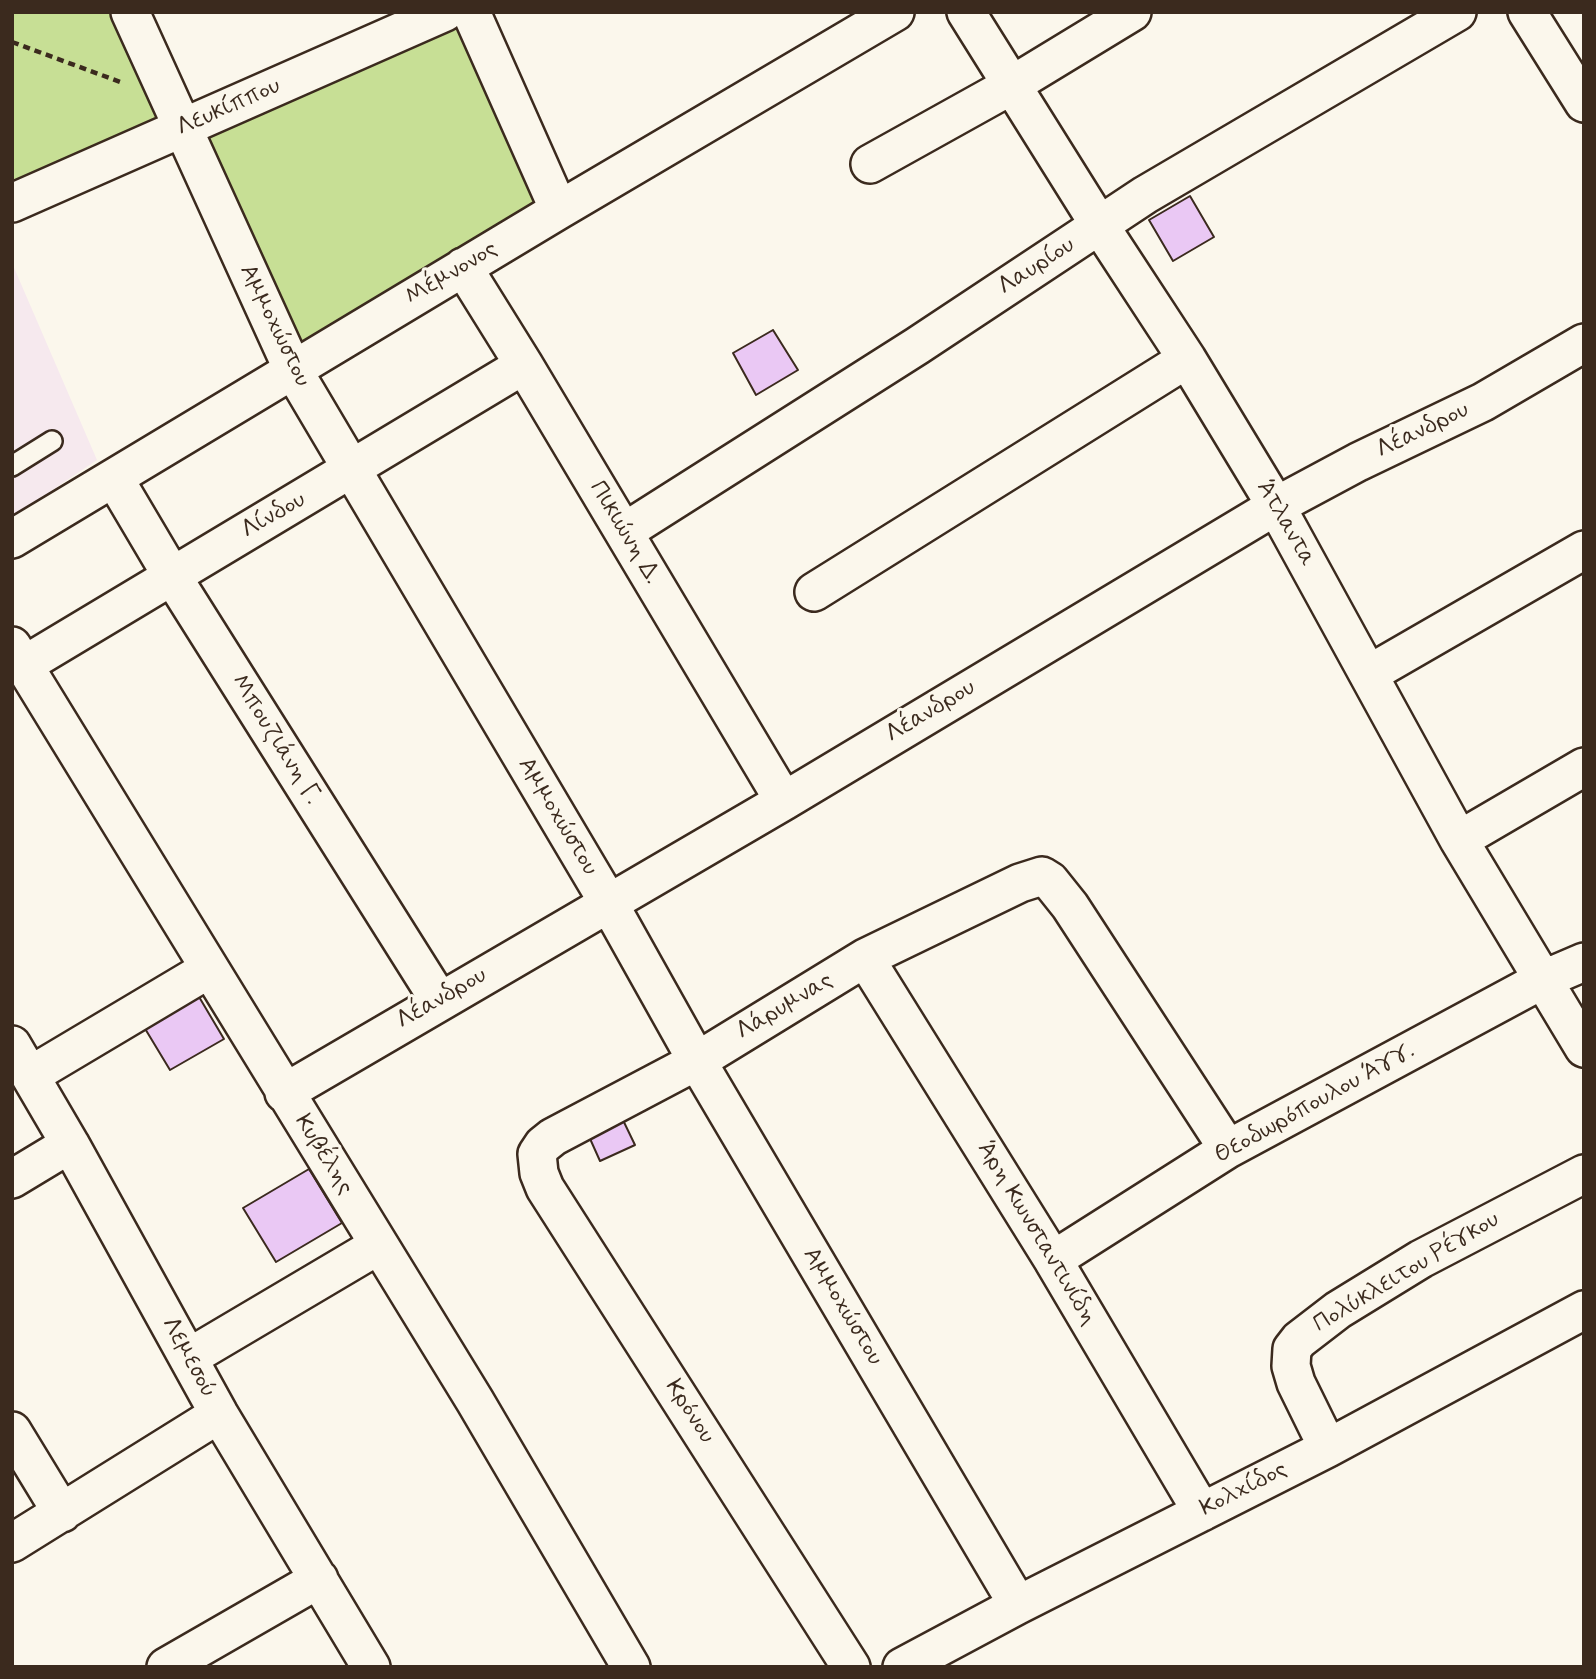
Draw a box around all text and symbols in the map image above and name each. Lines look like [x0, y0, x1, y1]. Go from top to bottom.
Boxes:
street label: Λευκίππου [173, 72, 285, 144]
street label: Λαυρίου [993, 232, 1081, 302]
street label: Μέμνονος [401, 235, 503, 313]
street label: Αμμοχώστου [232, 260, 316, 392]
street label: Λέανδρου [1372, 396, 1474, 466]
street label: Πικιώνη Δ. [582, 476, 666, 590]
street label: Άτλαντα [1249, 476, 1321, 572]
street label: Λίνδου [237, 486, 311, 546]
street label: Μπουζιάνη Γ. [224, 670, 326, 810]
street label: Λέανδρου [881, 674, 981, 750]
street label: Αμμοχώστου [511, 753, 603, 881]
street label: Λέανδρου [392, 962, 492, 1036]
street label: Λάρυμνας [732, 967, 838, 1047]
street label: Θεοδωρόπουλου Άγγ. [1210, 1037, 1420, 1171]
street label: Κυβέλης [287, 1109, 359, 1201]
street label: Άρη Κωνσταντινίδη [970, 1137, 1102, 1331]
street label: Πολύκλειτου Ρέγκου [1309, 1206, 1505, 1340]
street label: Αμμοχώστου [796, 1243, 888, 1371]
street label: Λεμεσού [154, 1313, 222, 1403]
street label: Κρόνου [658, 1375, 720, 1449]
street label: Κολχίδος [1196, 1456, 1292, 1524]

